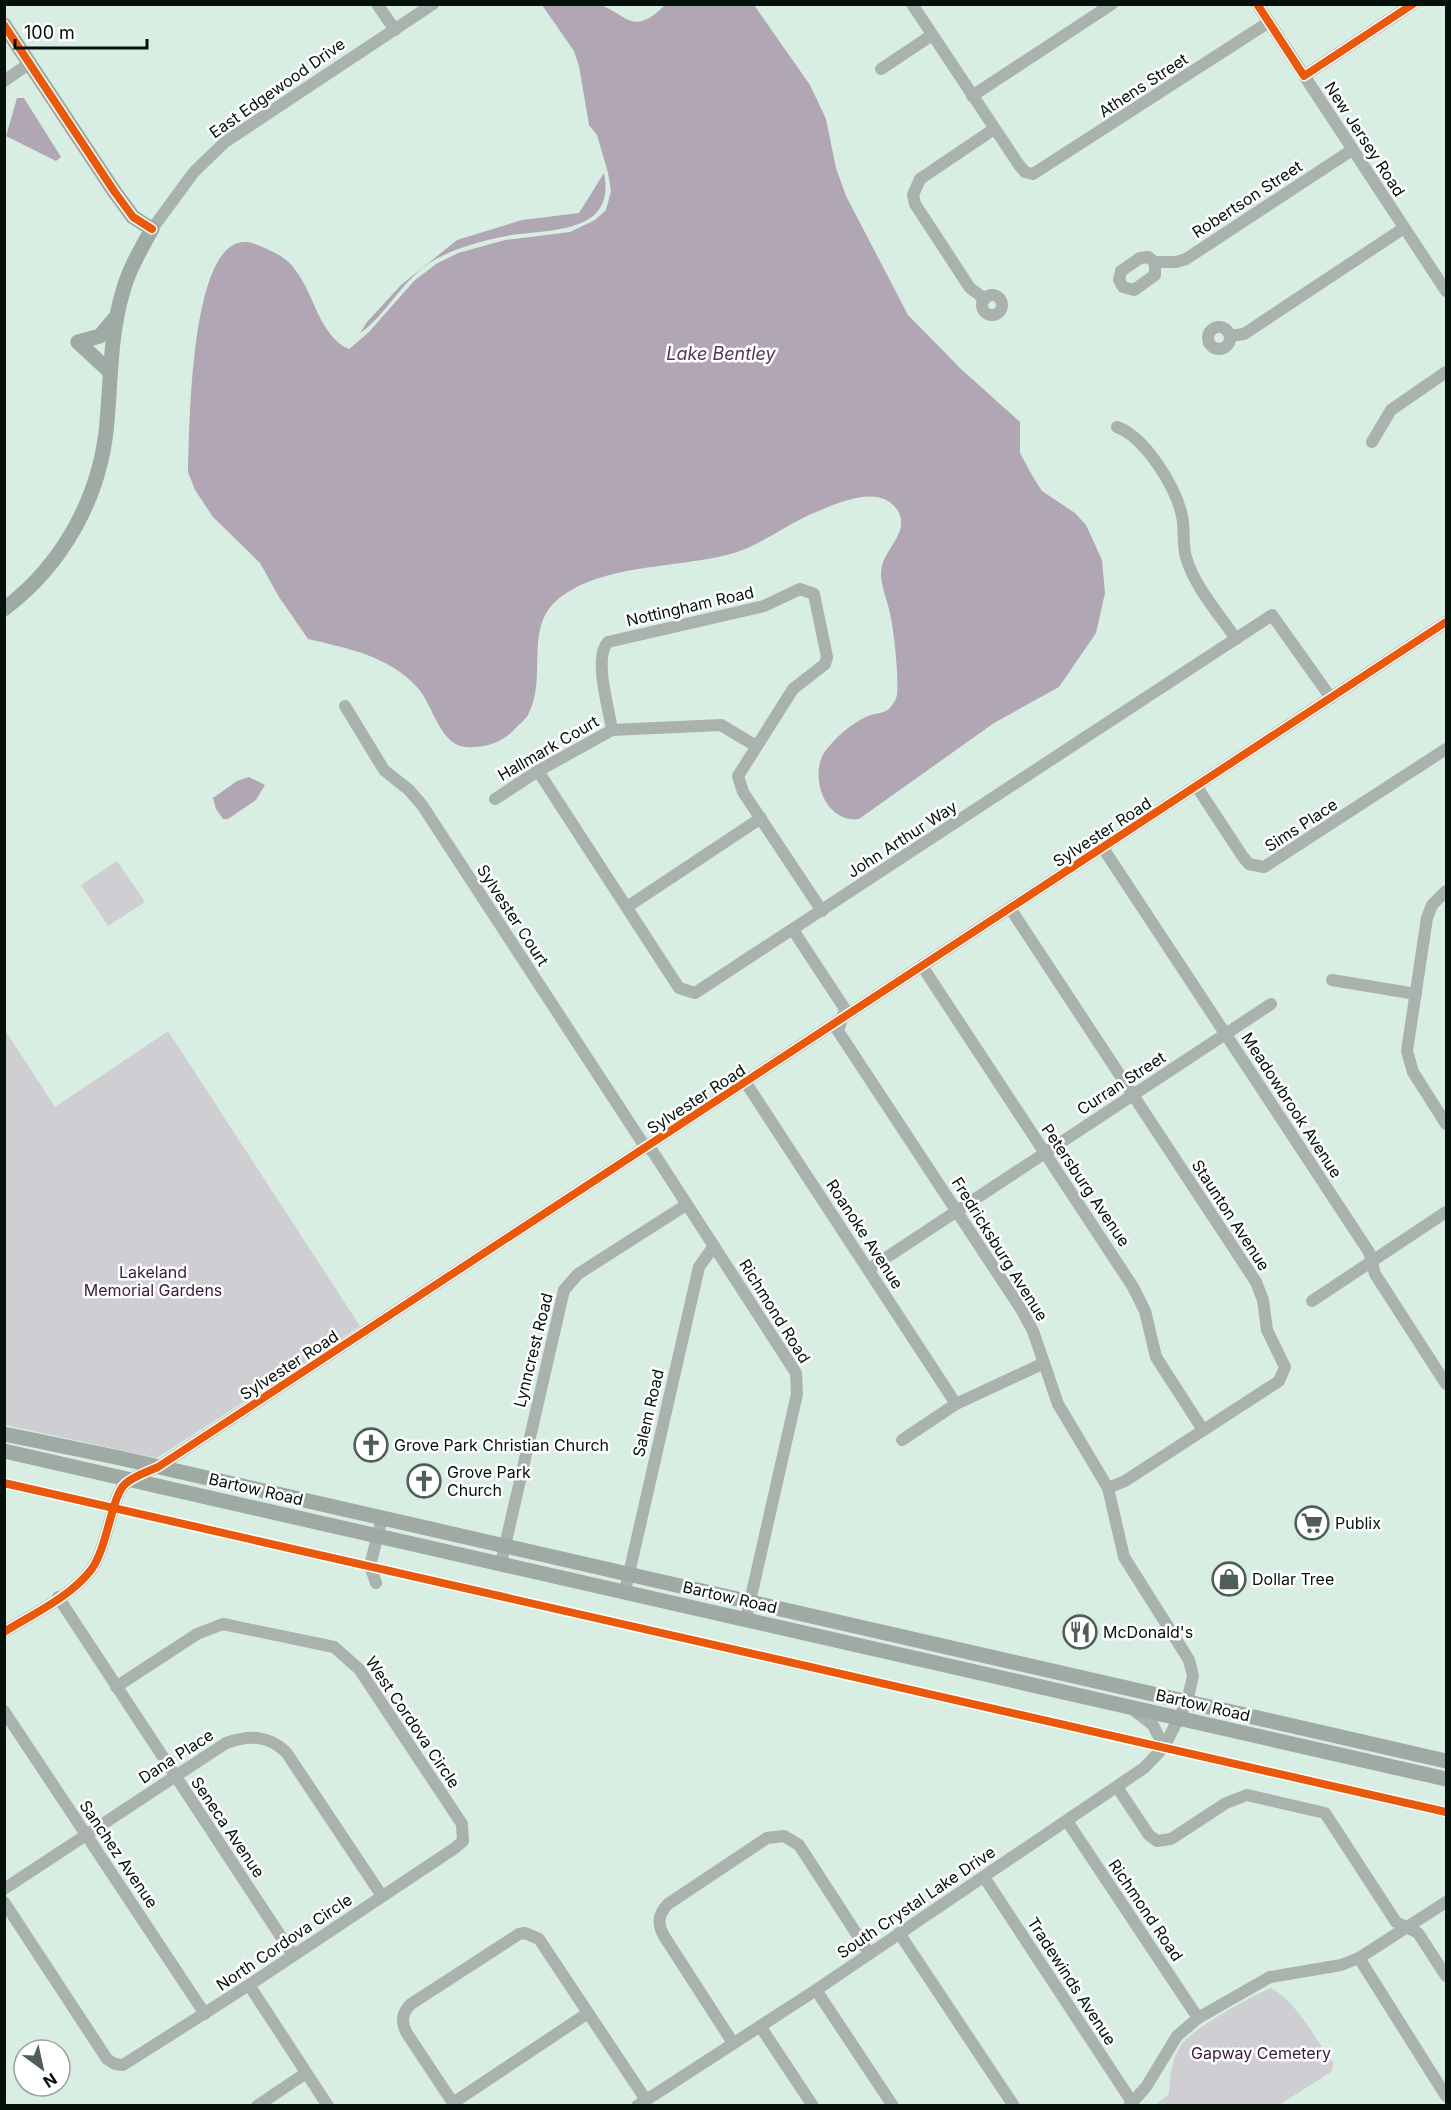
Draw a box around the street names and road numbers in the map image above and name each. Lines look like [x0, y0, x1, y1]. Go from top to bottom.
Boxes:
street label: East Edgewood Drive [205, 34, 349, 142]
street label: Athens Street [1095, 49, 1191, 121]
street label: New Jersey Road [1320, 78, 1410, 200]
street label: Robertson Street [1188, 156, 1306, 242]
street label: Nottingham Road [624, 582, 756, 630]
street label: Hallmark Court [494, 711, 602, 785]
street label: Sylvester Road [1049, 793, 1155, 871]
street label: Sims Place [1261, 794, 1341, 856]
street label: John Arthur Way [843, 796, 961, 882]
street label: Sylvester Court [473, 861, 553, 969]
street label: Meadowbrook Avenue [1237, 1029, 1347, 1181]
street label: Curran Street [1073, 1047, 1169, 1119]
street label: Sylvester Road [643, 1060, 749, 1138]
street label: Petersburg Avenue [1037, 1120, 1135, 1250]
street label: Staunton Avenue [1188, 1156, 1274, 1274]
street label: Fredricksburg Avenue [948, 1173, 1052, 1325]
street label: Roanoke Avenue [822, 1176, 908, 1292]
street label: Richmond Road [735, 1255, 815, 1367]
street label: Lynncrest Road [509, 1291, 557, 1409]
street label: Sylvester Road [236, 1326, 342, 1404]
street label: Salem Road [628, 1367, 668, 1459]
street label: Bartow Road [207, 1468, 305, 1510]
street label: Bartow Road [681, 1576, 779, 1618]
street label: West Cordova Circle [361, 1652, 465, 1792]
street label: Bartow Road [1154, 1684, 1252, 1726]
street label: Dana Place [135, 1724, 217, 1788]
street label: Seneca Avenue [187, 1773, 269, 1881]
street label: Sanchez Avenue [75, 1796, 163, 1912]
street label: South Crystal Lake Drive [833, 1842, 999, 1962]
street label: Richmond Road [1105, 1855, 1187, 1965]
street label: North Cordova Circle [212, 1889, 356, 1995]
street label: Tradewinds Avenue [1023, 1913, 1121, 2049]

